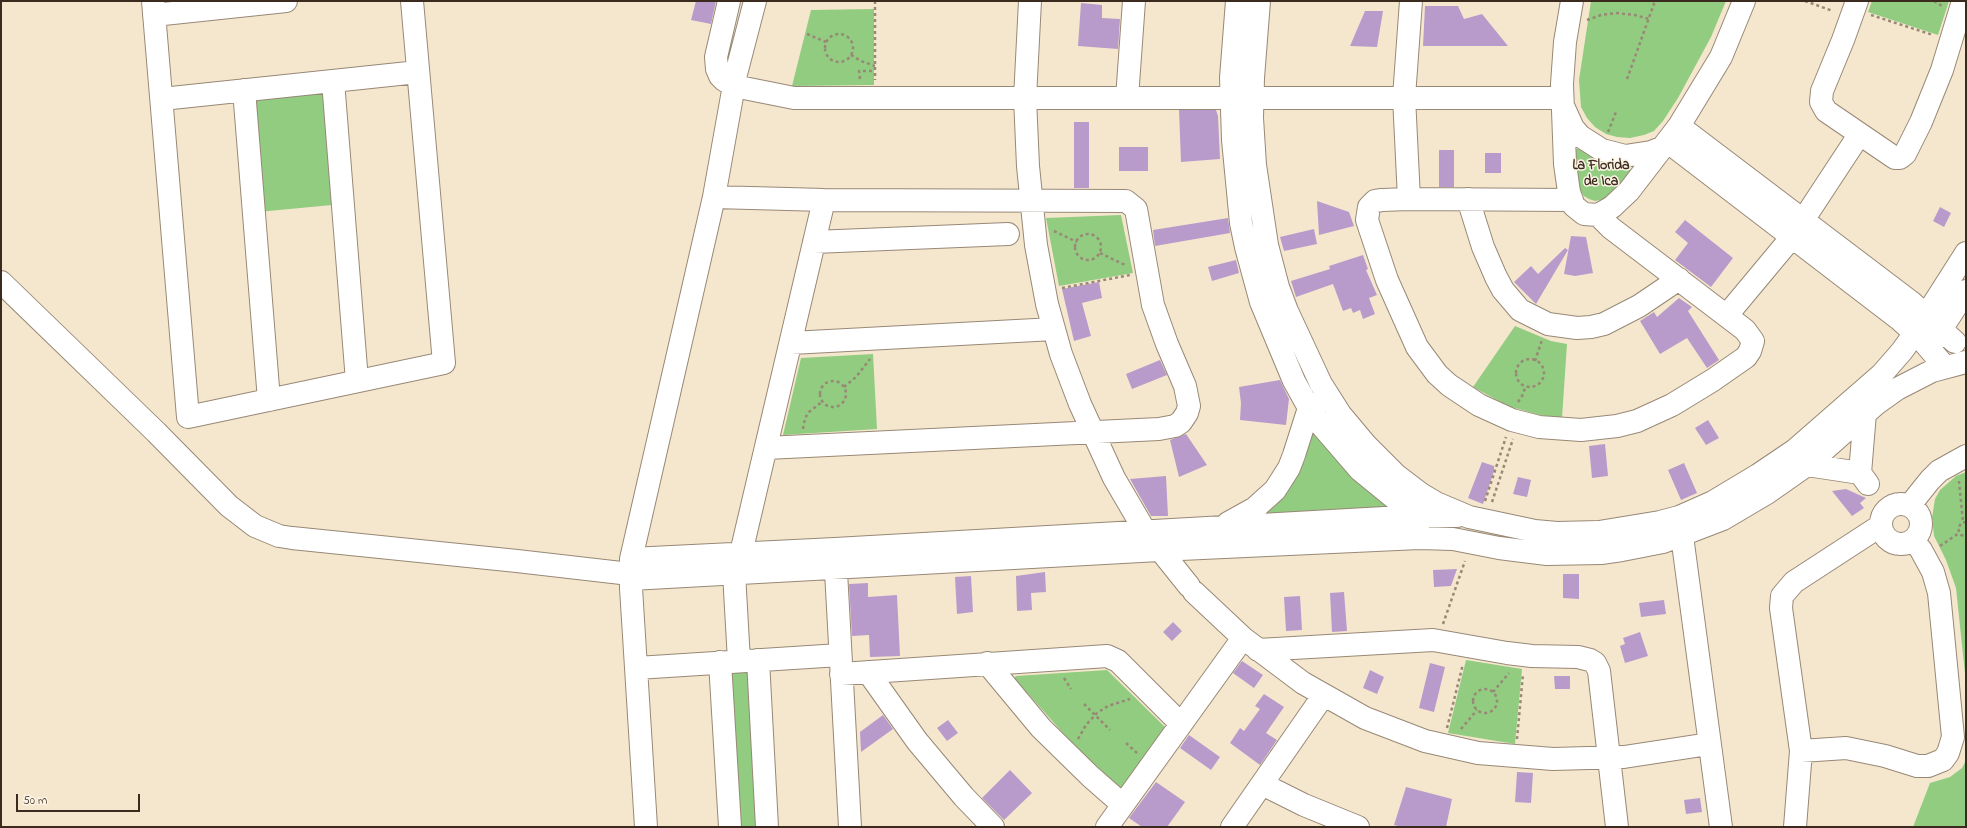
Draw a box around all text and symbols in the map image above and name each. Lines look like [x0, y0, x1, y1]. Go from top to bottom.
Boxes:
district label: La Florida de Ica [1572, 159, 1630, 192]
scale bar [18, 786, 142, 812]
text: 50 m [23, 792, 47, 810]

